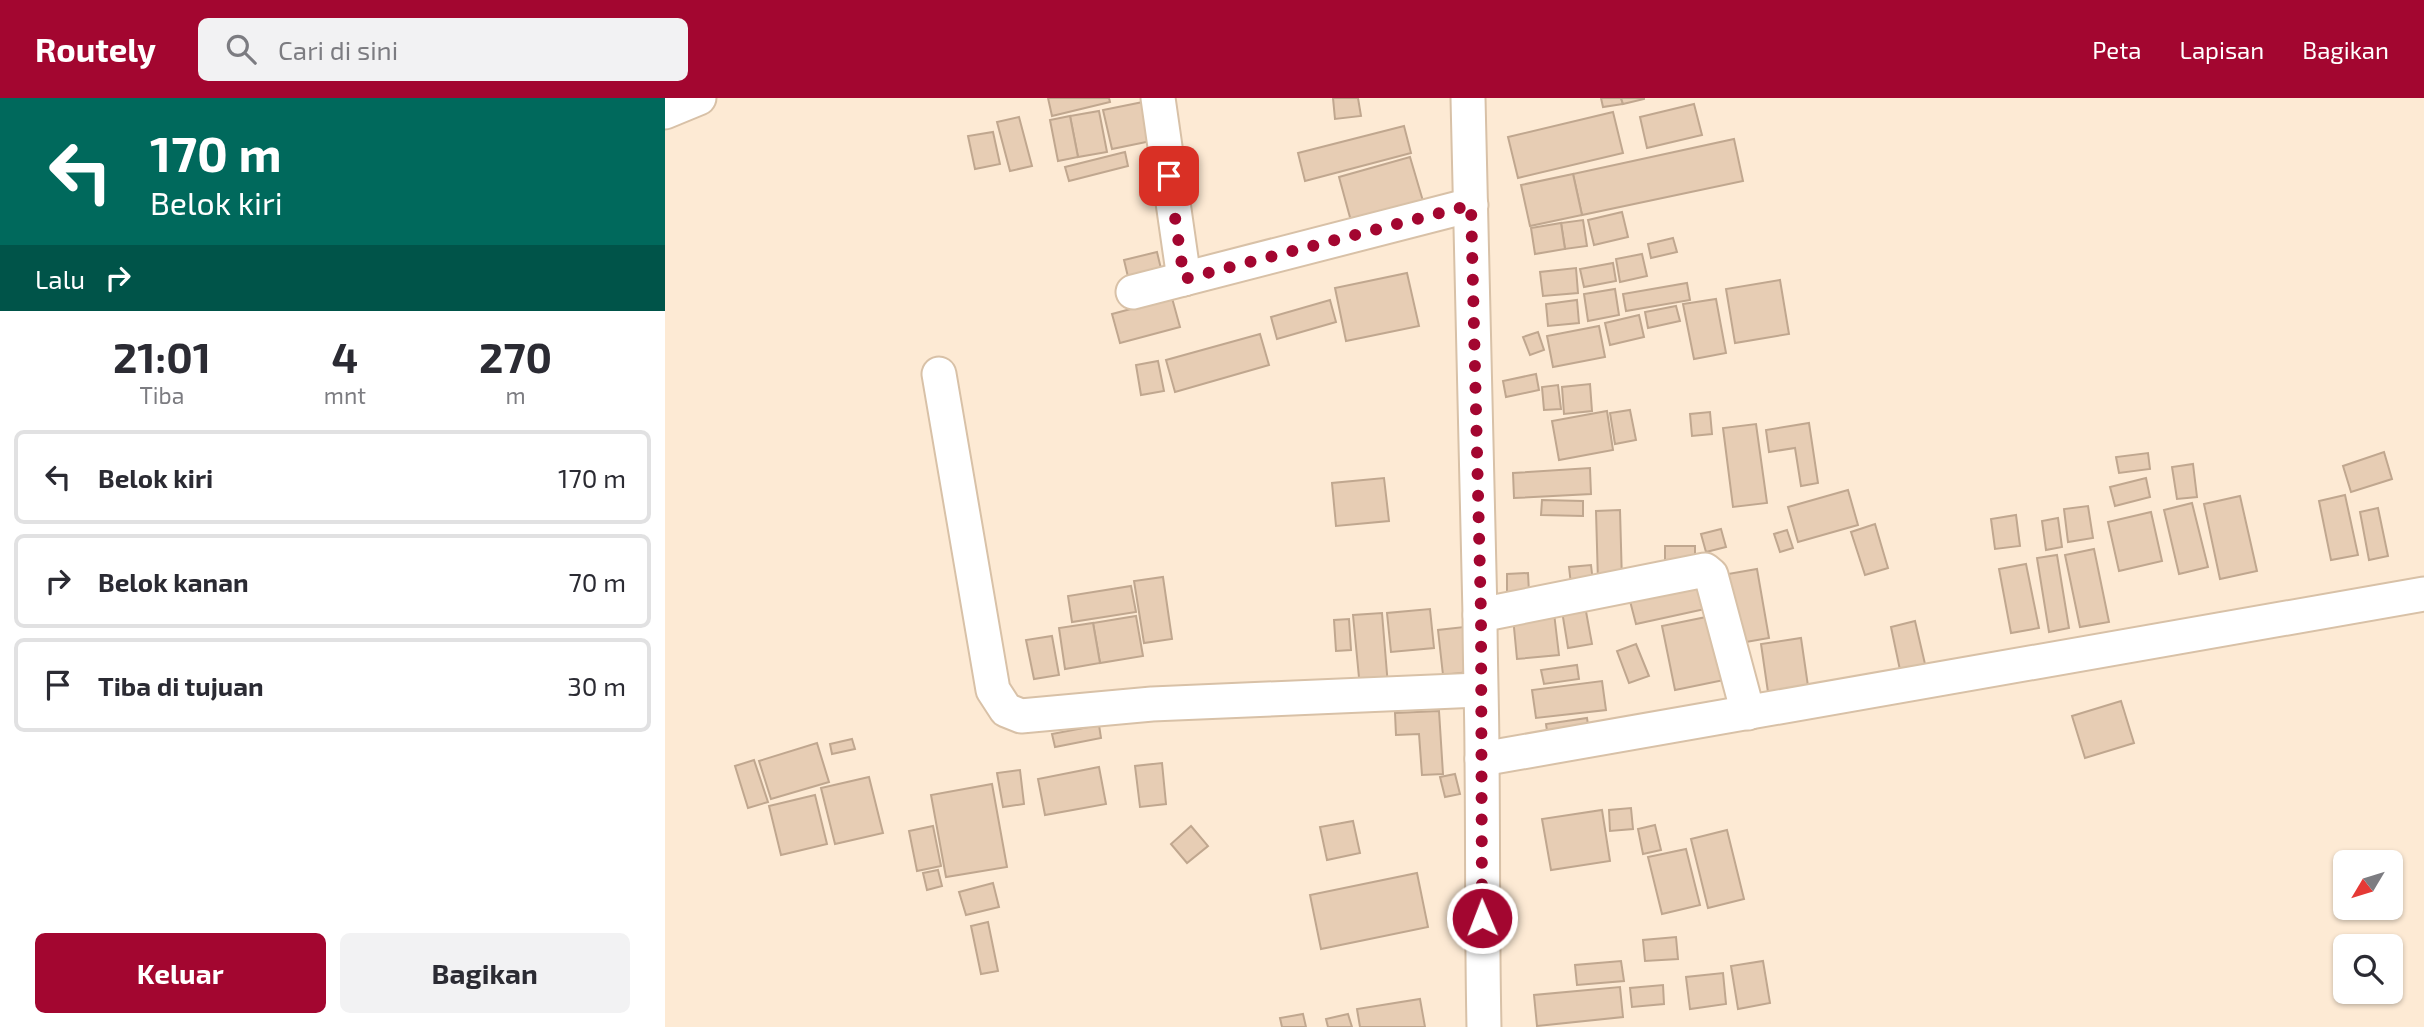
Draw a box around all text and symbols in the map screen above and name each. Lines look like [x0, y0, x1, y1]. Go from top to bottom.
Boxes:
search box [198, 18, 688, 81]
text: Routely [35, 29, 156, 69]
icon: search [222, 30, 260, 68]
text: Cari di sini [278, 34, 398, 65]
text: Peta [2092, 35, 2142, 64]
text: Lapisan [2180, 35, 2264, 64]
text: Bagikan [2302, 35, 2389, 64]
text: 170 m [150, 123, 282, 182]
icon: left [35, 126, 126, 217]
pin [1139, 146, 1199, 206]
icon: arrive [1150, 157, 1188, 195]
text: Belok kiri [150, 183, 283, 221]
icon: right [99, 259, 137, 297]
text: Lalu [35, 263, 85, 294]
text: 21:01 [113, 331, 211, 381]
text: 4 [332, 331, 358, 381]
text: 270 [479, 331, 552, 381]
text: Tiba [140, 381, 184, 409]
text: mnt [324, 381, 366, 409]
text: m [505, 381, 526, 409]
icon: left [39, 458, 77, 496]
text: Belok kiri [98, 462, 213, 493]
text: 170 m [558, 462, 626, 493]
icon: right [39, 562, 77, 600]
text: Belok kanan [98, 566, 249, 597]
text: 70 m [568, 566, 626, 597]
icon: arrive [39, 666, 77, 704]
text: Tiba di tujuan [98, 670, 264, 701]
text: 30 m [567, 670, 626, 701]
north arrow [2333, 850, 2403, 920]
map controls [2333, 850, 2403, 1004]
position arrow [1445, 881, 1519, 955]
button: Keluar [35, 933, 326, 1013]
button: Bagikan [340, 933, 630, 1013]
button: search [2333, 934, 2403, 1004]

